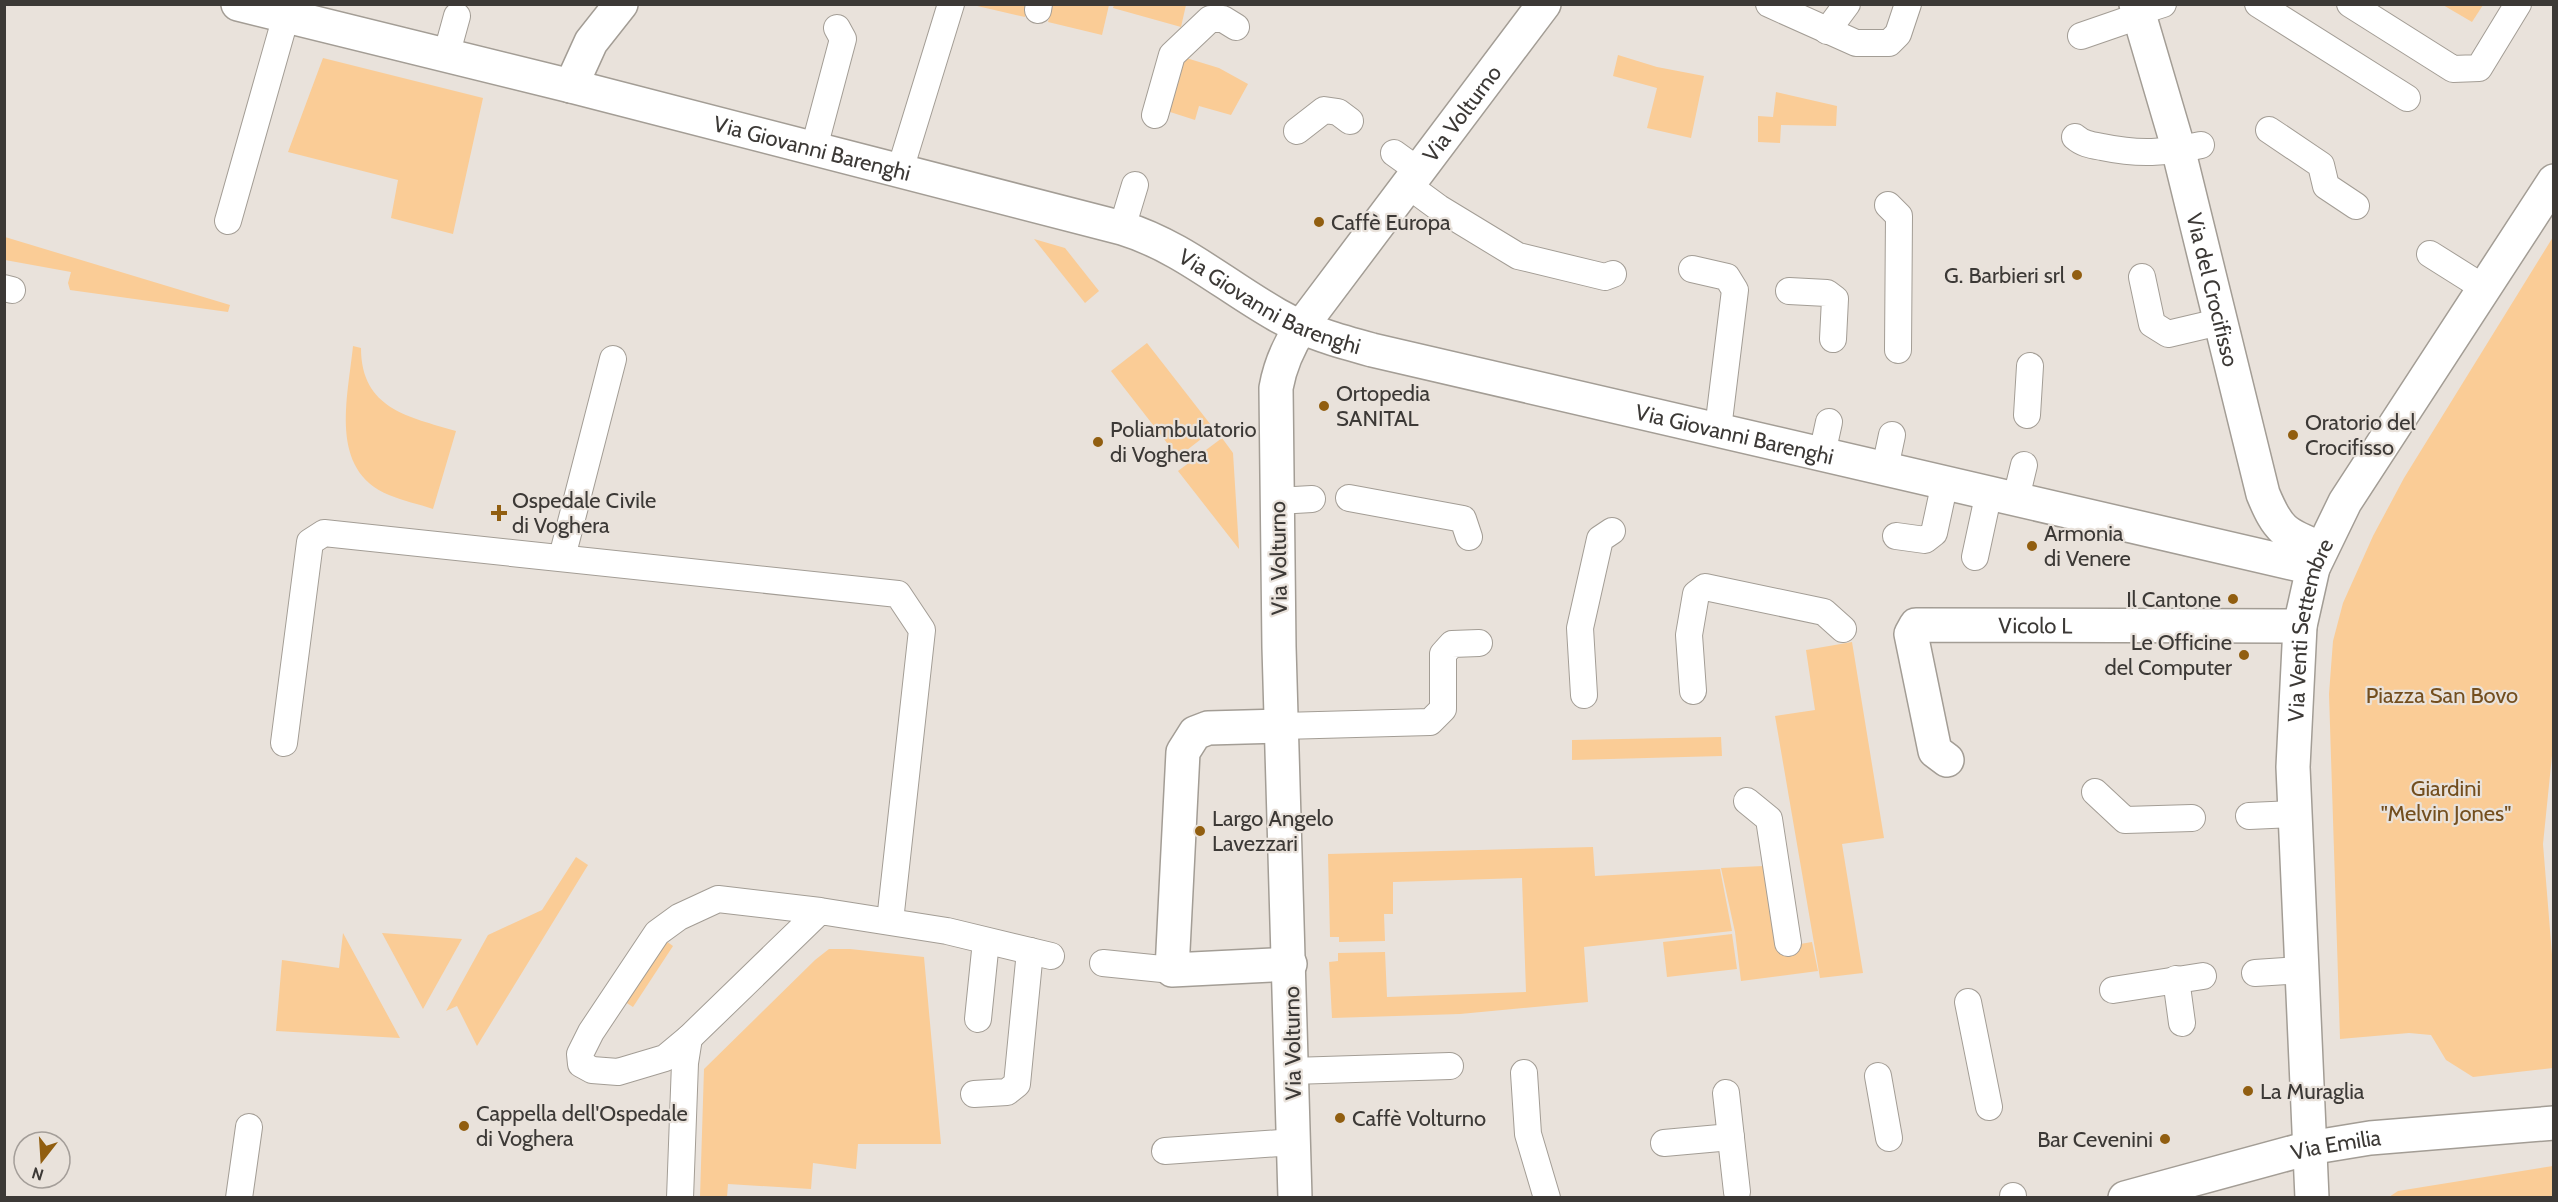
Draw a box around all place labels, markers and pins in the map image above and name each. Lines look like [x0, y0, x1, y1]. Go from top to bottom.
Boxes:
place label: Caffè Europa [1331, 209, 1451, 236]
marker: Caffè Europa [1312, 215, 1326, 229]
place label: G. Barbieri srl [1944, 262, 2066, 289]
marker: G. Barbieri srl [2070, 268, 2084, 282]
place label: Ortopedia SANITAL [1336, 380, 1431, 432]
marker: Ortopedia SANITAL [1317, 399, 1331, 413]
place label: Oratorio del Crocifisso [2305, 409, 2416, 461]
place label: Poliambulatorio di Voghera [1110, 416, 1257, 468]
marker: Oratorio del Crocifisso [2286, 428, 2300, 442]
marker: Poliambulatorio di Voghera [1091, 435, 1105, 449]
place label: Ospedale Civile di Voghera [512, 487, 656, 539]
marker: Ospedale Civile di Voghera [490, 504, 508, 522]
place label: Armonia di Venere [2044, 520, 2131, 572]
marker: Armonia di Venere [2025, 539, 2039, 553]
place label: Il Cantone [2126, 586, 2221, 613]
marker: Il Cantone [2226, 592, 2240, 606]
place label: Le Officine del Computer [2104, 629, 2232, 681]
marker: Le Officine del Computer [2237, 648, 2251, 662]
place label: Largo Angelo Lavezzari [1212, 805, 1334, 857]
marker: Largo Angelo Lavezzari [1193, 824, 1207, 838]
place label: La Muraglia [2260, 1078, 2365, 1105]
marker: La Muraglia [2241, 1084, 2255, 1098]
place label: Cappella dell'Ospedale di Voghera [476, 1100, 688, 1152]
place label: Caffè Volturno [1352, 1105, 1486, 1132]
marker: Caffè Volturno [1333, 1111, 1347, 1125]
marker: Cappella dell'Ospedale di Voghera [457, 1119, 471, 1133]
place label: Bar Cevenini [2037, 1126, 2153, 1153]
marker: Bar Cevenini [2158, 1132, 2172, 1146]

